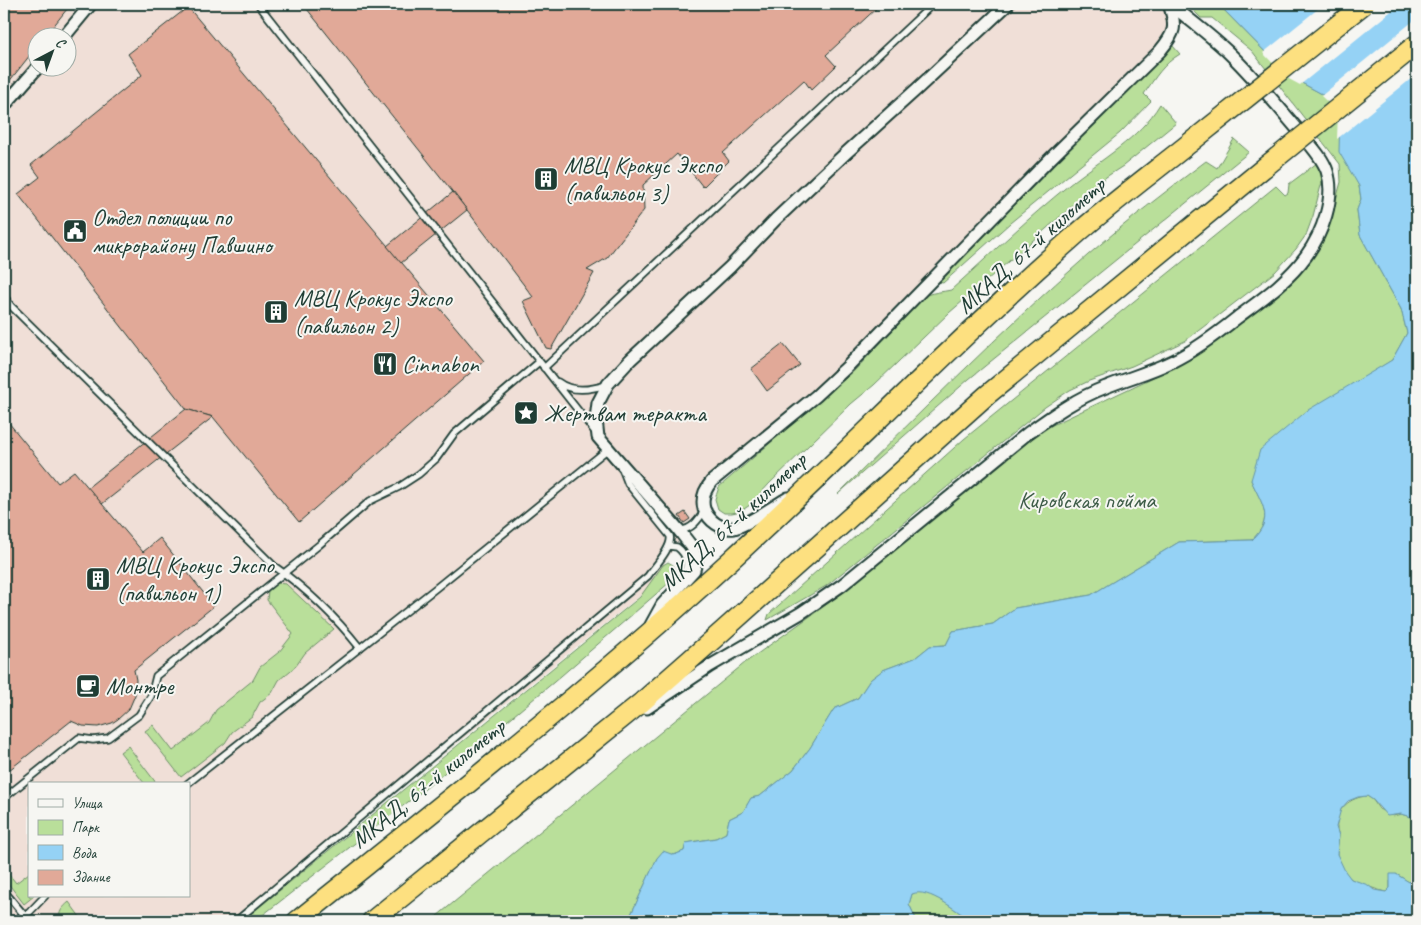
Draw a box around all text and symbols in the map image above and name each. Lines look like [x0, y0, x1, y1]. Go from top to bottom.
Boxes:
north arrow [28, 28, 78, 78]
text: С [52, 34, 70, 53]
place label: МВЦ Крокус Экспо (павильон 3) [564, 150, 723, 208]
building icon: МВЦ Крокус Экспо (павильон 3) [533, 166, 559, 192]
street label: МКАД, 67-й километр [950, 169, 1113, 320]
place label: Отдел полиции по микрорайону Павшино [92, 202, 274, 260]
public building icon: Отдел полиции по микрорайону Павшино [62, 218, 88, 244]
place label: МВЦ Крокус Экспо (павильон 2) [294, 283, 453, 341]
building icon: МВЦ Крокус Экспо (павильон 2) [263, 299, 289, 325]
place label: Cinnabon [402, 349, 480, 379]
restaurant icon: Cinnabon [372, 351, 398, 377]
place label: Жертвам теракта [544, 398, 707, 428]
place icon: Жертвам теракта [513, 400, 539, 426]
street label: МКАД, 67-й километр [653, 444, 814, 597]
park label: Кировская пойма [1018, 485, 1157, 515]
place label: МВЦ Крокус Экспо (павильон 1) [116, 550, 275, 608]
building icon: МВЦ Крокус Экспо (павильон 1) [85, 566, 111, 592]
place label: Монтре [106, 671, 175, 701]
cafe icon: Монтре [75, 673, 101, 699]
street label: МКАД, 67-й километр [345, 710, 513, 855]
legend [28, 782, 190, 898]
text: Улица [72, 794, 103, 813]
text: Парк [72, 818, 100, 837]
text: Вода [72, 844, 97, 863]
text: Здание [72, 868, 111, 887]

